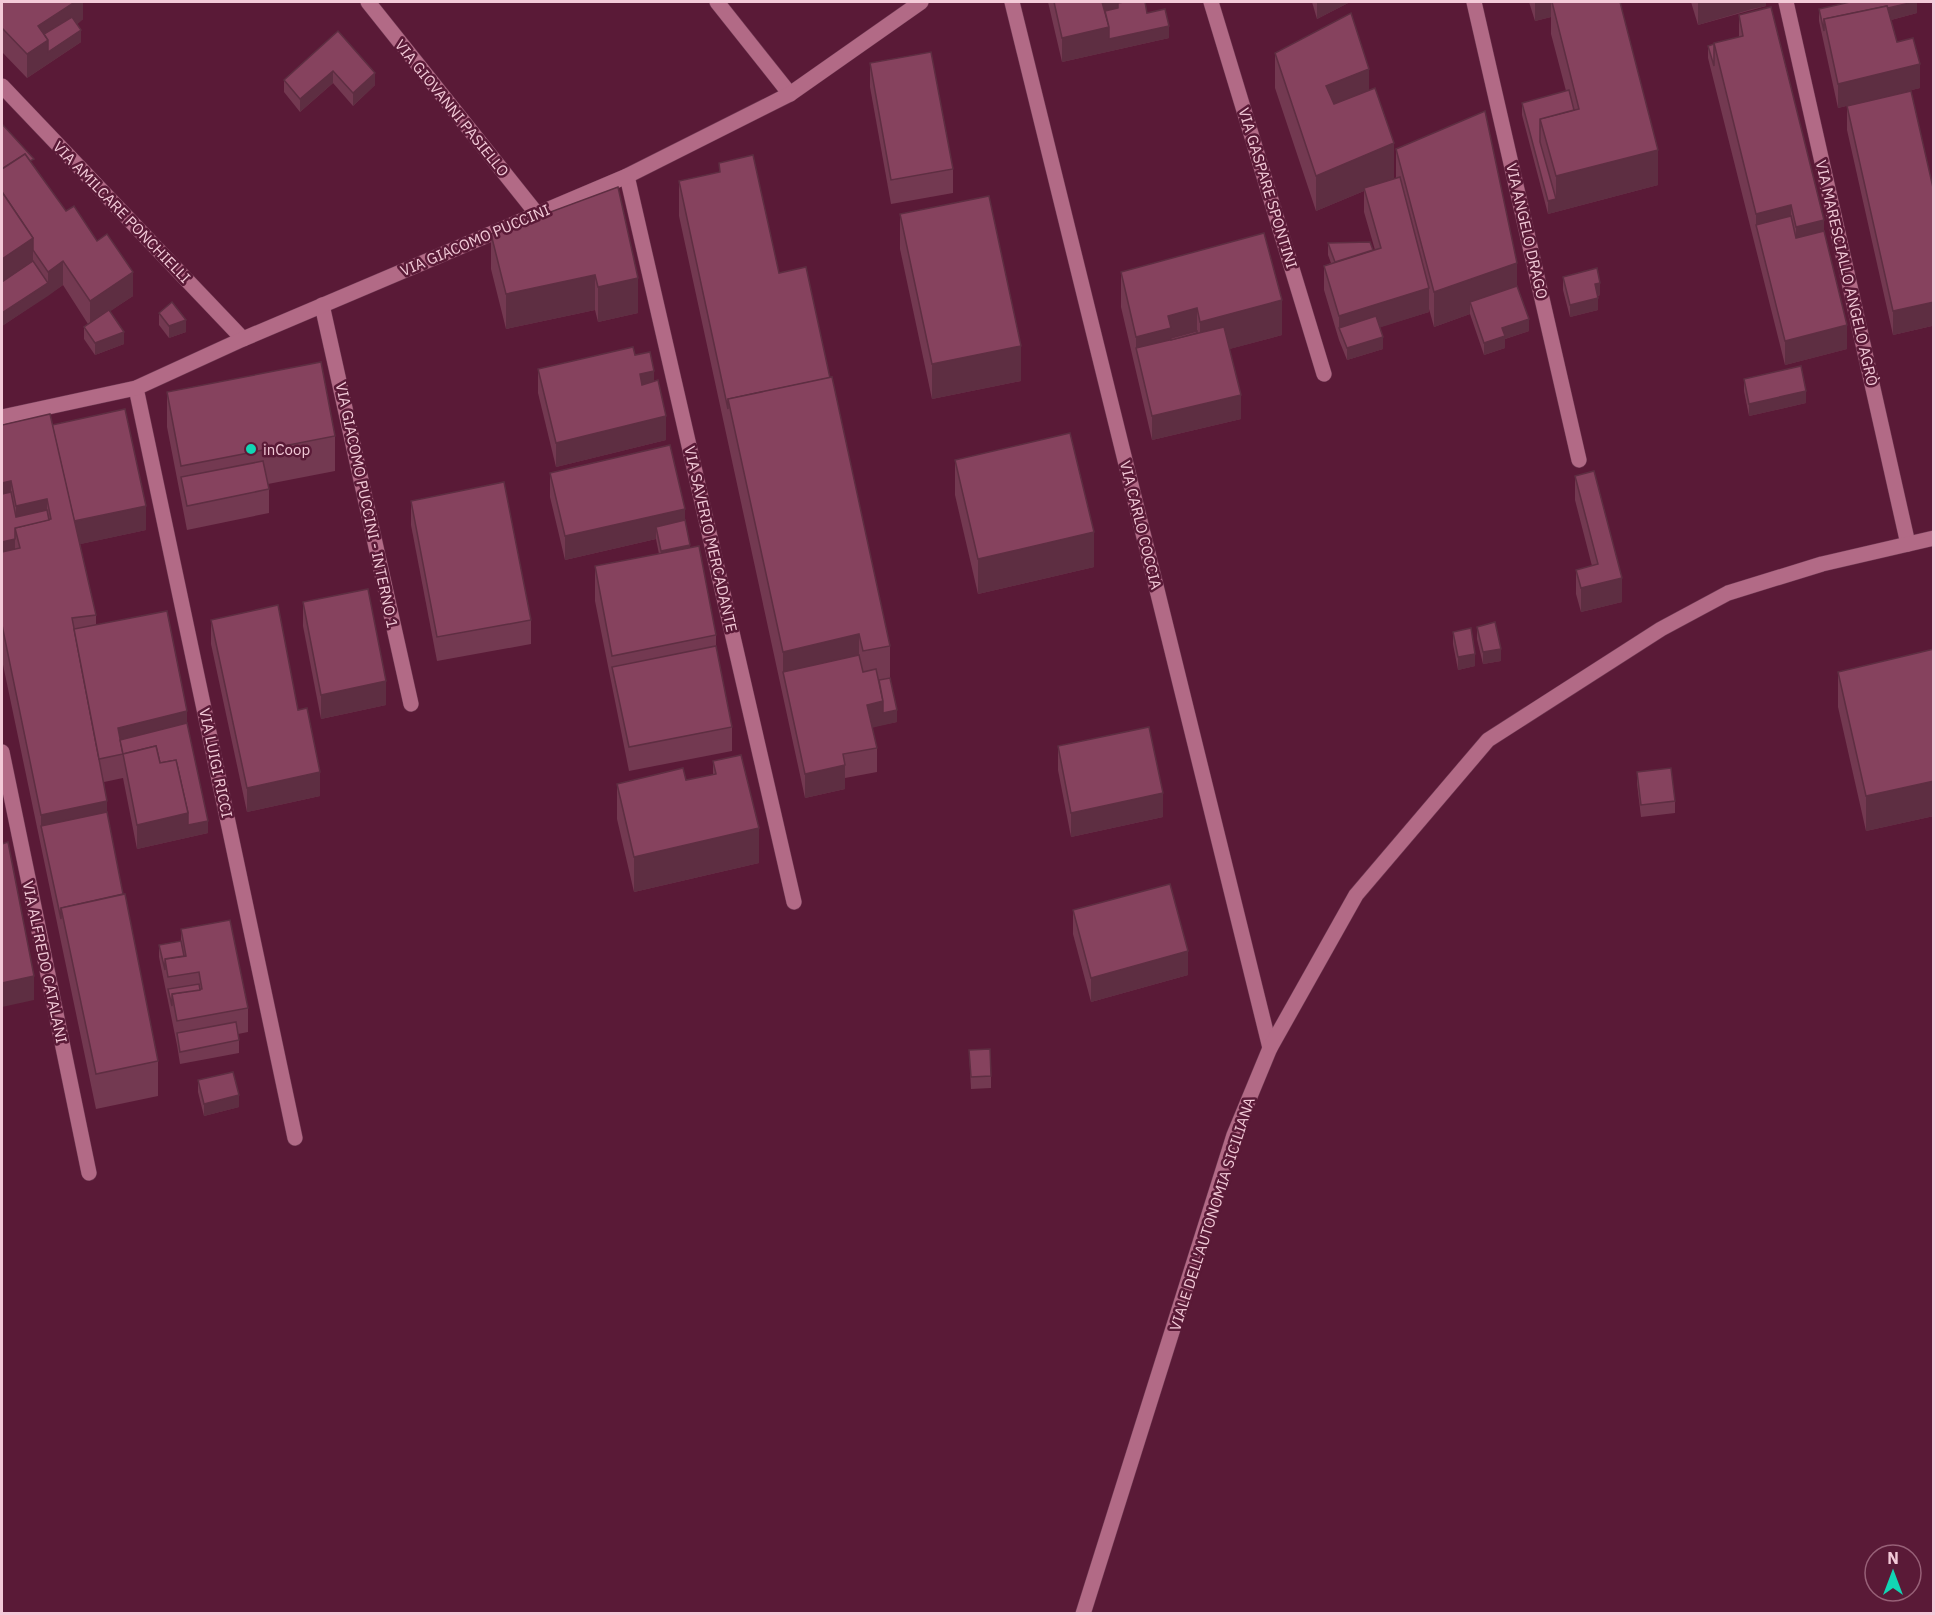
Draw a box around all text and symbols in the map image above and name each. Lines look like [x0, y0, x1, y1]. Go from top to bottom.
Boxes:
street label: VIA GIOVANNI PASIELLO [391, 36, 513, 180]
street label: VIA GASPARE SPONTINI [1234, 105, 1302, 271]
street label: VIA AMILCARE PONCHIELLI [49, 137, 195, 287]
street label: VIA MARESCIALLO ANGELO AGRÒ [1812, 158, 1882, 388]
street label: VIA ANGELO DRAGO [1502, 161, 1552, 301]
street label: VIA GIACOMO PUCCINI [397, 200, 553, 280]
street label: VIA GIACOMO PUCCINI - INTERNO 1 [332, 380, 402, 630]
place label: inCoop [263, 440, 310, 459]
marker: inCoop [244, 442, 258, 456]
street label: VIA SAVERIO MERCADANTE [680, 444, 742, 634]
street label: VIA CARLO COCCIA [1116, 459, 1166, 592]
street label: VIA LUIGI RICCI [195, 706, 237, 820]
street label: VIA ALFREDO CATALANI [18, 879, 72, 1045]
street label: VIALE DELL'AUTONOMIA SICILIANA [1165, 1094, 1259, 1333]
north arrow [1863, 1543, 1923, 1603]
text: N [1887, 1548, 1899, 1568]

